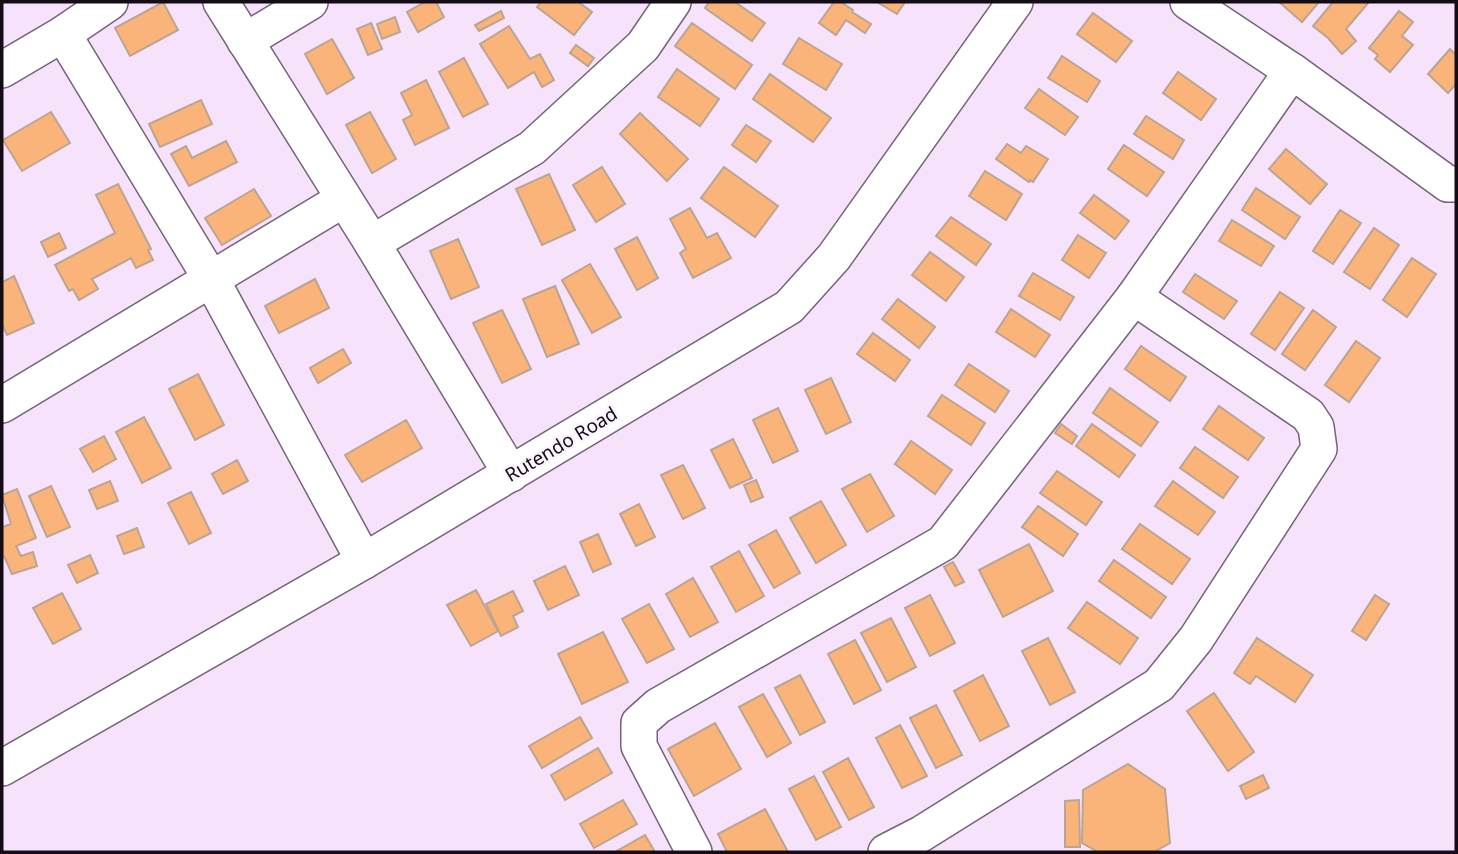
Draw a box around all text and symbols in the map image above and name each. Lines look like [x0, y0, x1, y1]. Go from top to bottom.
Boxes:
street label: Rutendo Road [500, 400, 622, 488]

